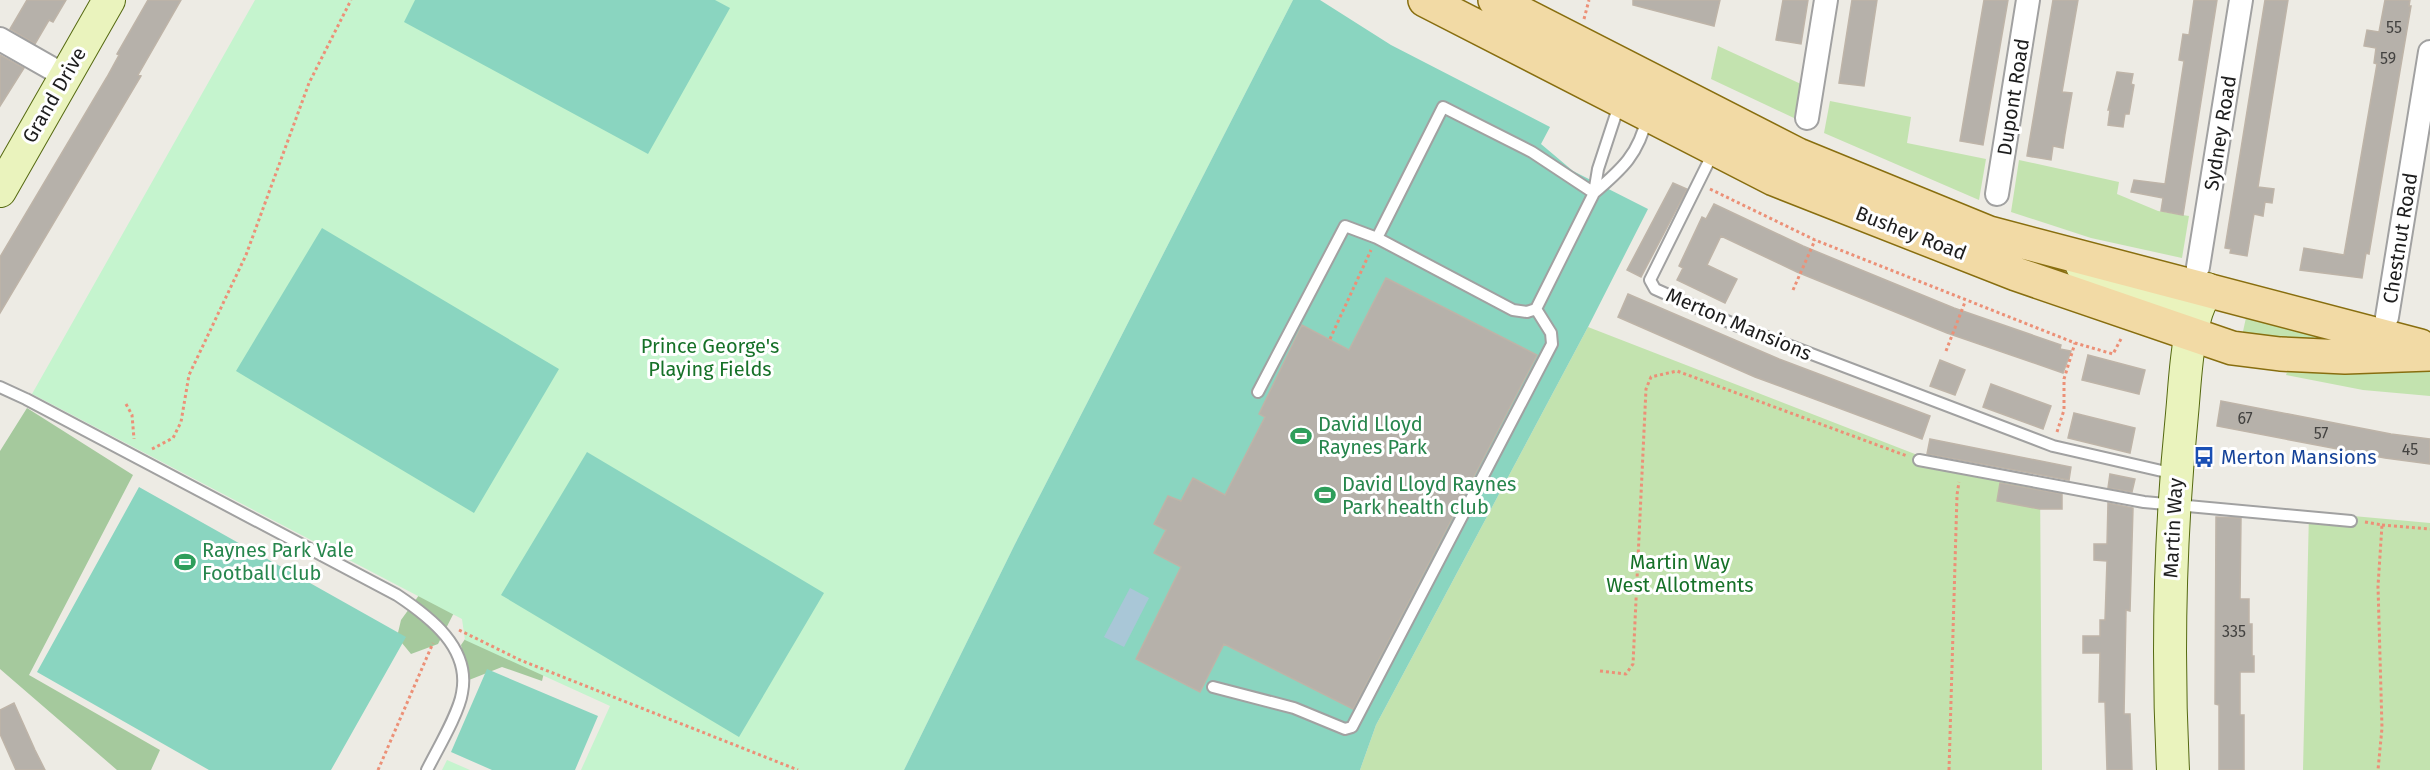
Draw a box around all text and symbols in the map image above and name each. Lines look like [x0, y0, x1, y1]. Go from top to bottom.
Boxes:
house number: 55 [2386, 18, 2402, 37]
street label: Dupont Road [1992, 37, 2034, 157]
street label: Grand Drive [17, 43, 91, 147]
house number: 59 [2380, 49, 2396, 68]
street label: Sydney Road [2199, 74, 2241, 192]
street label: Chestnut Road [2378, 171, 2422, 305]
street label: Bushey Road [1852, 201, 1970, 265]
street label: Merton Mansions [1663, 283, 1815, 365]
park label: Prince George's Playing Fields [641, 334, 779, 381]
house number: 67 [2237, 409, 2253, 428]
place label: David Lloyd Raynes Park [1318, 412, 1428, 459]
sports icon: David Lloyd Raynes Park [1289, 424, 1313, 448]
house number: 57 [2314, 424, 2328, 443]
house number: 45 [2402, 440, 2418, 459]
bus stop icon: Merton Mansions [2192, 445, 2216, 469]
place label: Merton Mansions [2221, 445, 2377, 469]
place label: David Lloyd Raynes Park health club [1342, 472, 1516, 519]
street label: Martin Way [2158, 477, 2188, 579]
sports icon: David Lloyd Raynes Park health club [1313, 483, 1337, 507]
place label: Raynes Park Vale Football Club [202, 538, 354, 585]
sports icon: Raynes Park Vale Football Club [173, 550, 197, 574]
park label: Martin Way West Allotments [1606, 550, 1754, 597]
house number: 335 [2222, 622, 2246, 641]

